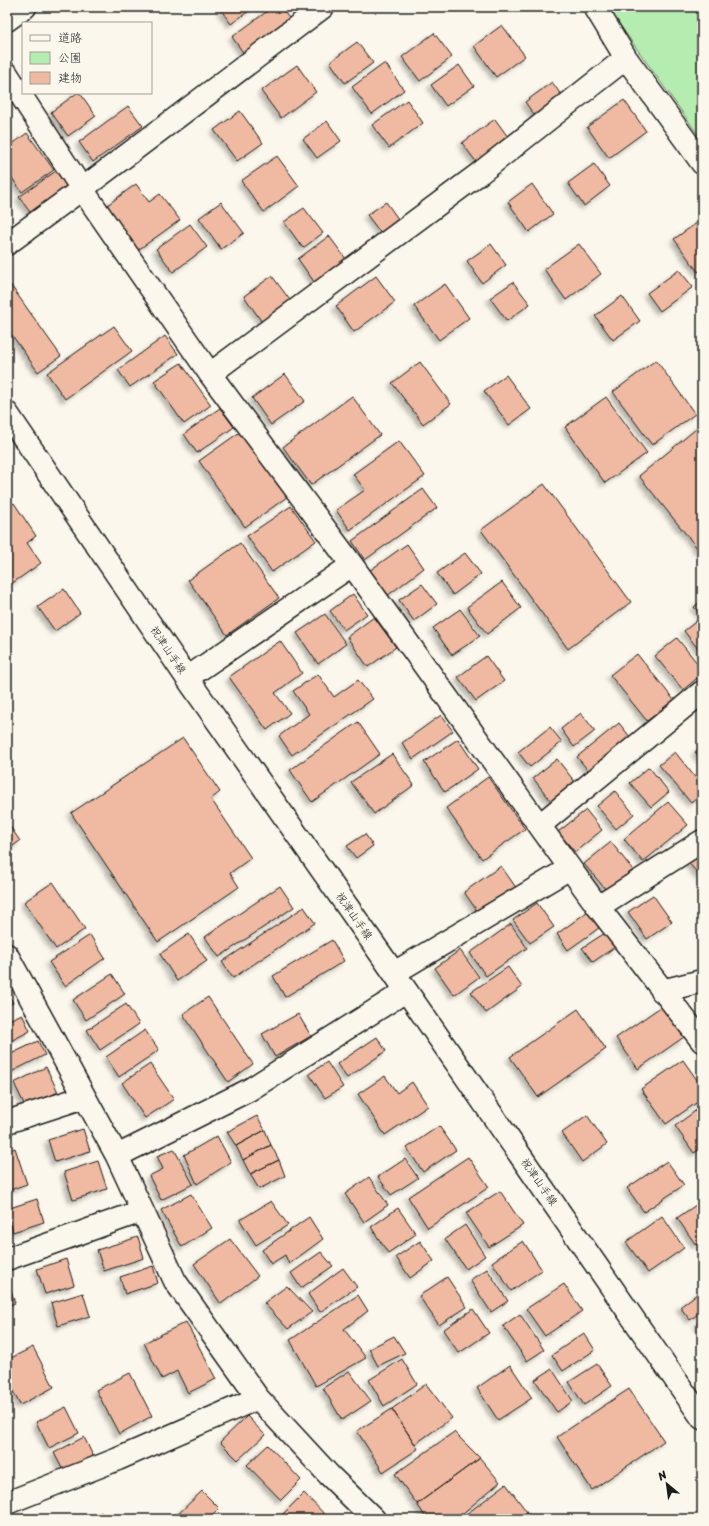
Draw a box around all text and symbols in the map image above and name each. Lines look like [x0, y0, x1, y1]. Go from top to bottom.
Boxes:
legend [22, 22, 152, 94]
text: 道路 [58, 27, 82, 49]
text: 公園 [58, 47, 82, 69]
text: 建物 [58, 67, 82, 89]
street label: 祝津山手線 [145, 622, 191, 678]
street label: 祝津山手線 [330, 888, 378, 944]
street label: 祝津山手線 [515, 1154, 563, 1210]
north arrow [647, 1464, 687, 1504]
text: N [654, 1465, 671, 1486]

